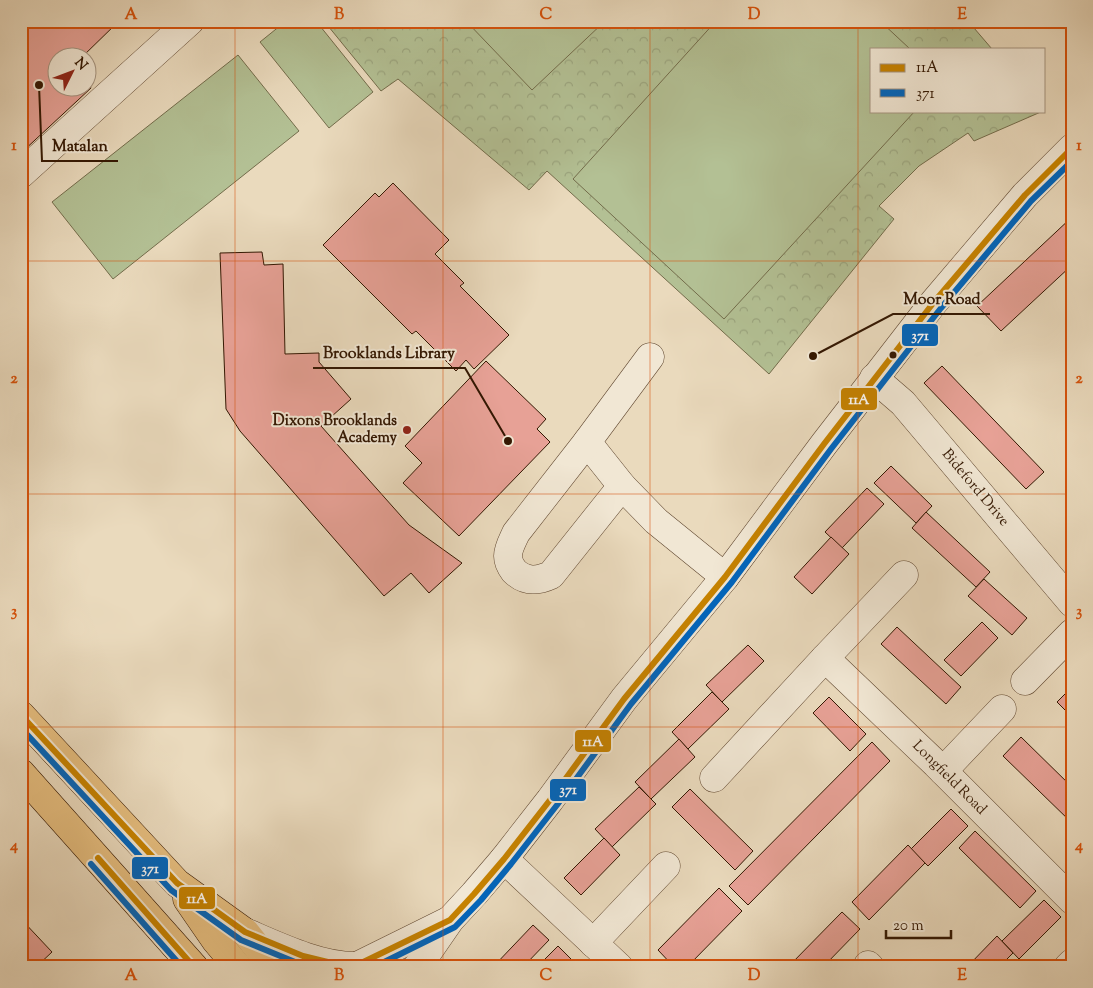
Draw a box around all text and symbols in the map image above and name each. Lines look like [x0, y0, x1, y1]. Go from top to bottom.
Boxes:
text: A [125, 4, 138, 27]
text: B [334, 4, 344, 27]
text: C [540, 4, 553, 27]
text: D [748, 4, 761, 27]
text: E [957, 4, 967, 27]
north arrow [48, 48, 98, 98]
legend [870, 48, 1046, 112]
text: N [69, 54, 91, 75]
text: 11A [916, 58, 938, 79]
text: 371 [916, 84, 935, 105]
callout: Matalan [42, 130, 118, 161]
text: 1 [11, 135, 17, 158]
text: 1 [1076, 135, 1082, 158]
text: Matalan [52, 136, 109, 159]
callout: Moor Road [893, 283, 990, 314]
text: Moor Road [903, 289, 982, 312]
line badge: 371 [901, 323, 939, 347]
text: 371 [911, 327, 929, 347]
callout: Brooklands Library [313, 337, 465, 368]
text: Brooklands Library [323, 343, 455, 366]
unlabelled marker [888, 350, 898, 360]
text: 2 [10, 368, 18, 391]
text: 2 [1075, 368, 1083, 391]
line badge: 11A [840, 387, 878, 411]
text: 11A [849, 391, 870, 411]
place label: Dixons Brooklands Academy [273, 411, 398, 449]
marker: Dixons Brooklands Academy [401, 424, 413, 436]
street label: Bideford Drive [936, 445, 1014, 531]
text: 3 [11, 601, 18, 624]
text: 3 [1076, 601, 1083, 624]
line badge: 11A [574, 729, 612, 753]
text: 11A [583, 733, 604, 753]
street label: Longfield Road [907, 736, 991, 820]
line badge: 371 [549, 778, 587, 802]
text: 371 [559, 781, 577, 801]
text: 4 [9, 835, 18, 858]
text: 4 [1074, 835, 1083, 858]
line badge: 371 [131, 856, 169, 880]
text: 371 [141, 860, 159, 880]
line badge: 11A [178, 886, 216, 910]
text: 11A [187, 890, 208, 910]
scale bar [886, 908, 950, 940]
text: 20 m [893, 916, 924, 937]
text: A [125, 965, 138, 988]
text: B [334, 965, 344, 988]
text: C [540, 965, 553, 988]
text: D [748, 965, 761, 988]
text: E [957, 965, 967, 988]

